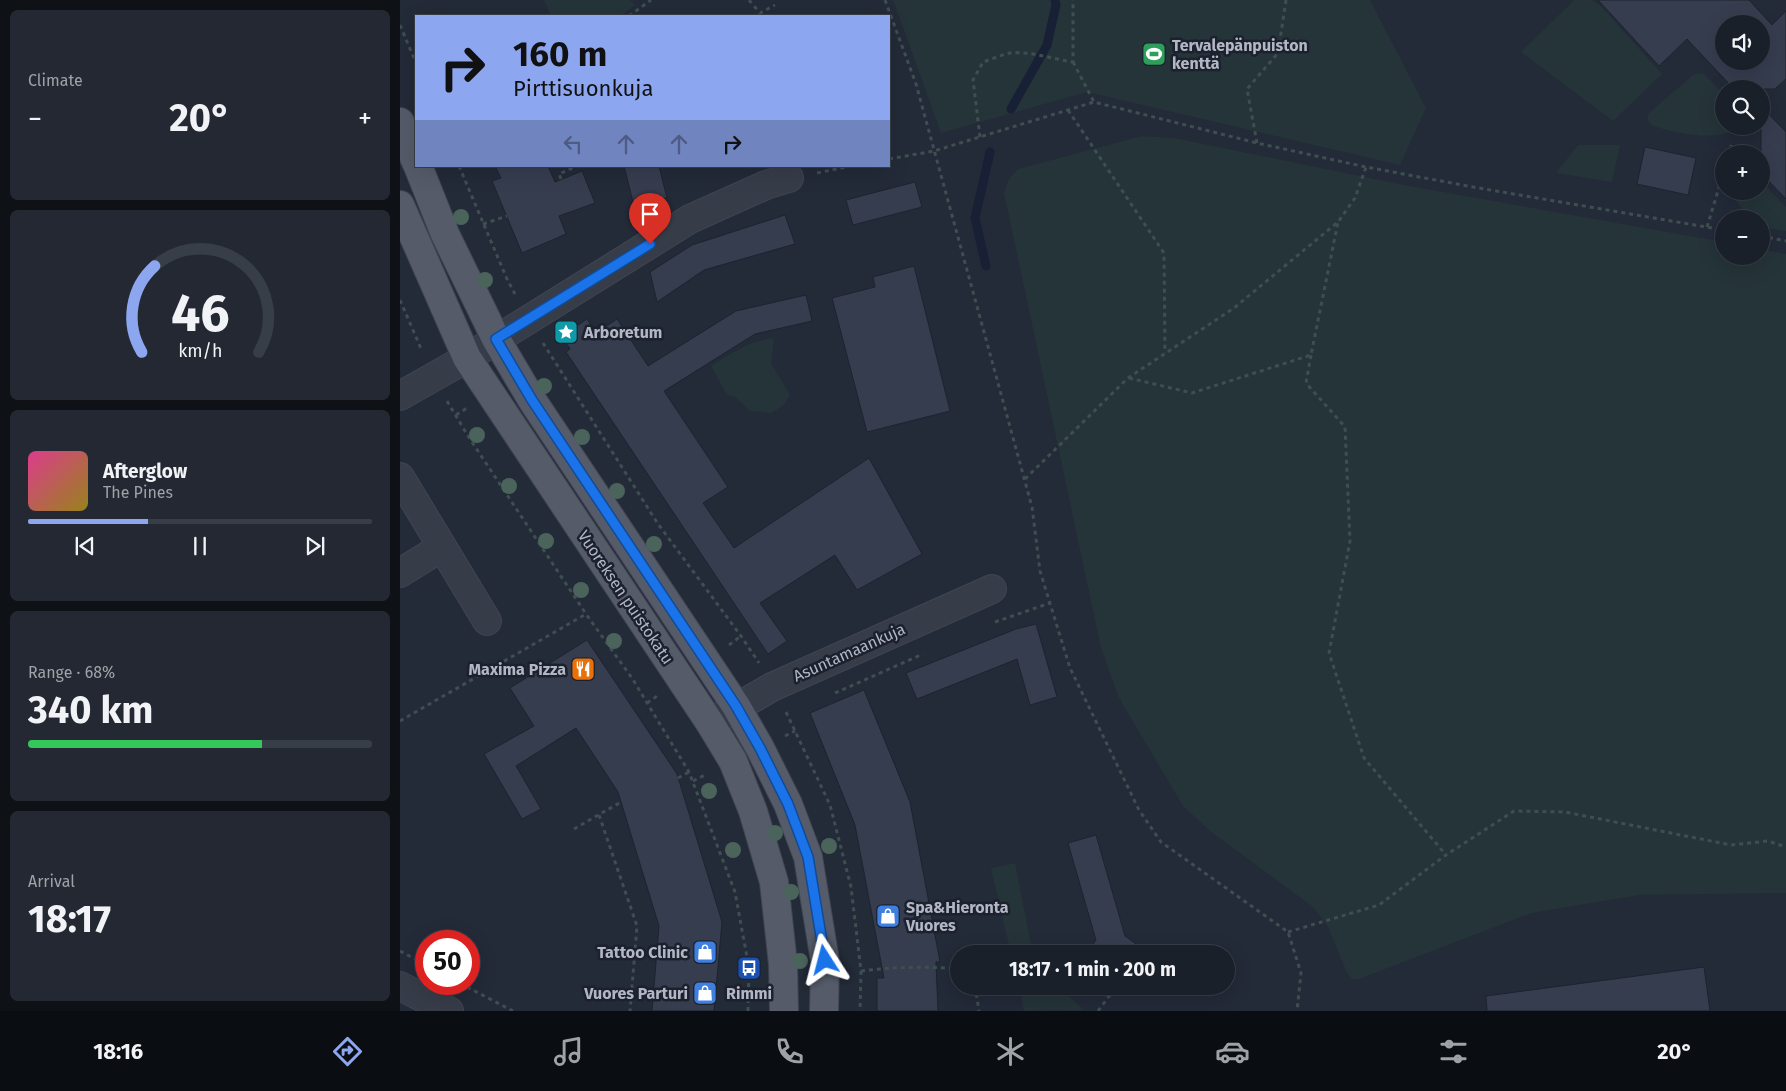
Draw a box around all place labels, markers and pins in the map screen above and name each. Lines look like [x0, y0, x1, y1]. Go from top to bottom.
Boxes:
place label: Tervalepänpuiston kenttä [1172, 36, 1308, 73]
sports icon: Tervalepänpuiston kenttä [1141, 41, 1167, 67]
pin [629, 193, 671, 244]
place icon: Arboretum [553, 319, 579, 345]
place label: Arboretum [583, 323, 662, 342]
restaurant icon: Maxima Pizza [570, 656, 596, 682]
place label: Maxima Pizza [469, 660, 566, 679]
place label: Spa&Hieronta Vuores [905, 898, 1009, 935]
shop icon: Spa&Hieronta Vuores [875, 903, 901, 929]
shop icon: Tattoo Clinic [692, 939, 718, 965]
place label: Tattoo Clinic [597, 943, 688, 962]
bus stop icon: Rimmi [736, 955, 762, 981]
shop icon: Vuores Parturi [692, 980, 718, 1006]
place label: Vuores Parturi [583, 984, 688, 1003]
place label: Rimmi [726, 984, 772, 1003]

